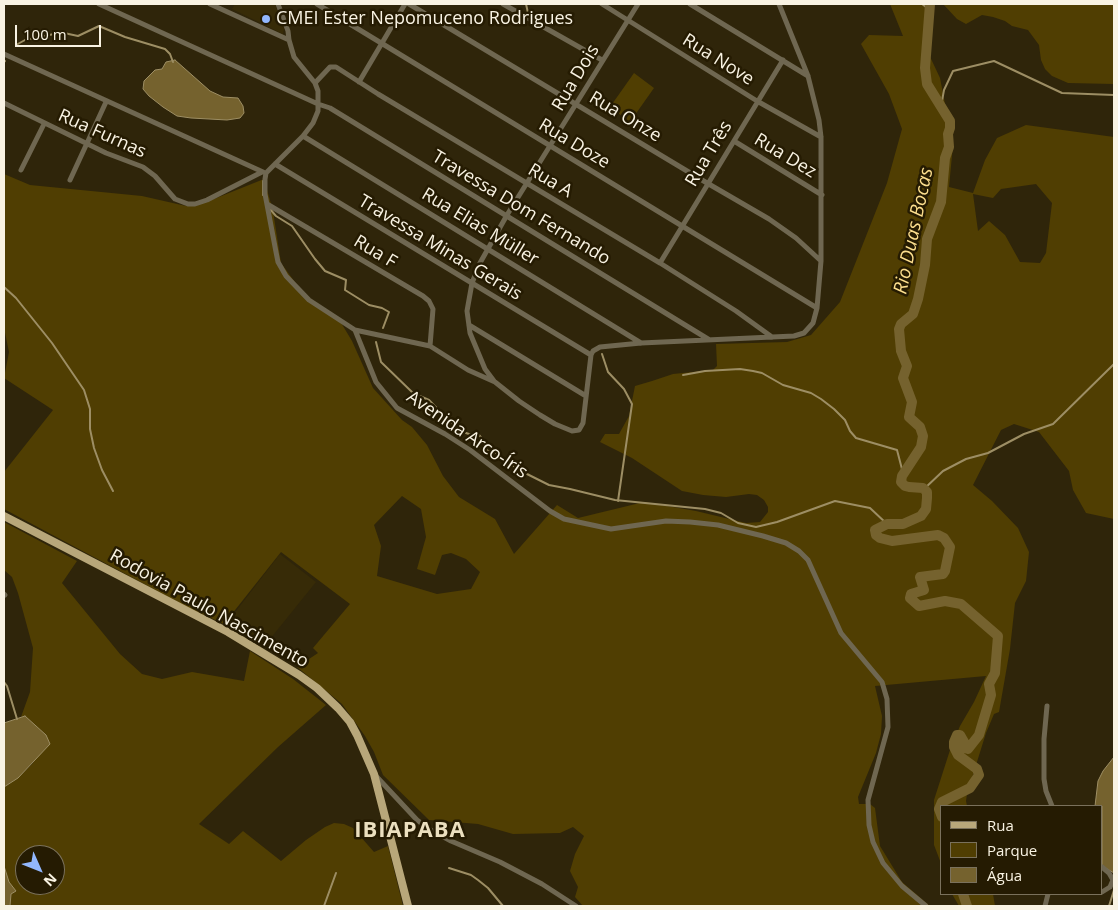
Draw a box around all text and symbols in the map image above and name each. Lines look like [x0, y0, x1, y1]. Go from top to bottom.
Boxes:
place label: CMEI Ester Nepomuceno Rodrigues [276, 8, 573, 30]
marker: CMEI Ester Nepomuceno Rodrigues [260, 13, 272, 25]
scale bar [18, 15, 104, 47]
text: 100 m [23, 24, 67, 44]
street label: Rua Nove [678, 30, 758, 90]
street label: Rua Dois [548, 41, 604, 115]
street label: Rua Onze [585, 87, 665, 147]
street label: Rua Furnas [55, 105, 149, 163]
street label: Rua Doze [534, 114, 614, 174]
street label: Rua Três [681, 117, 737, 191]
street label: Rua Dez [750, 129, 820, 183]
street label: Travessa Dom Fernando [428, 146, 614, 270]
street label: Rua A [524, 159, 576, 203]
water label: Rio Duas Bocas [889, 166, 939, 296]
street label: Rua Elias Müller [417, 184, 543, 270]
street label: Travessa Minas Gerais [354, 191, 526, 305]
street label: Rua F [350, 231, 400, 273]
street label: Avenida Arco-Íris [402, 387, 532, 483]
street label: Rodovia Paulo Nascimento [106, 545, 312, 673]
legend [940, 805, 1103, 895]
text: Rua [987, 815, 1014, 835]
district label: IBIAPABA [353, 818, 467, 844]
text: Parque [987, 840, 1037, 860]
north arrow [15, 845, 65, 895]
text: Água [987, 865, 1022, 885]
text: N [40, 869, 61, 891]

